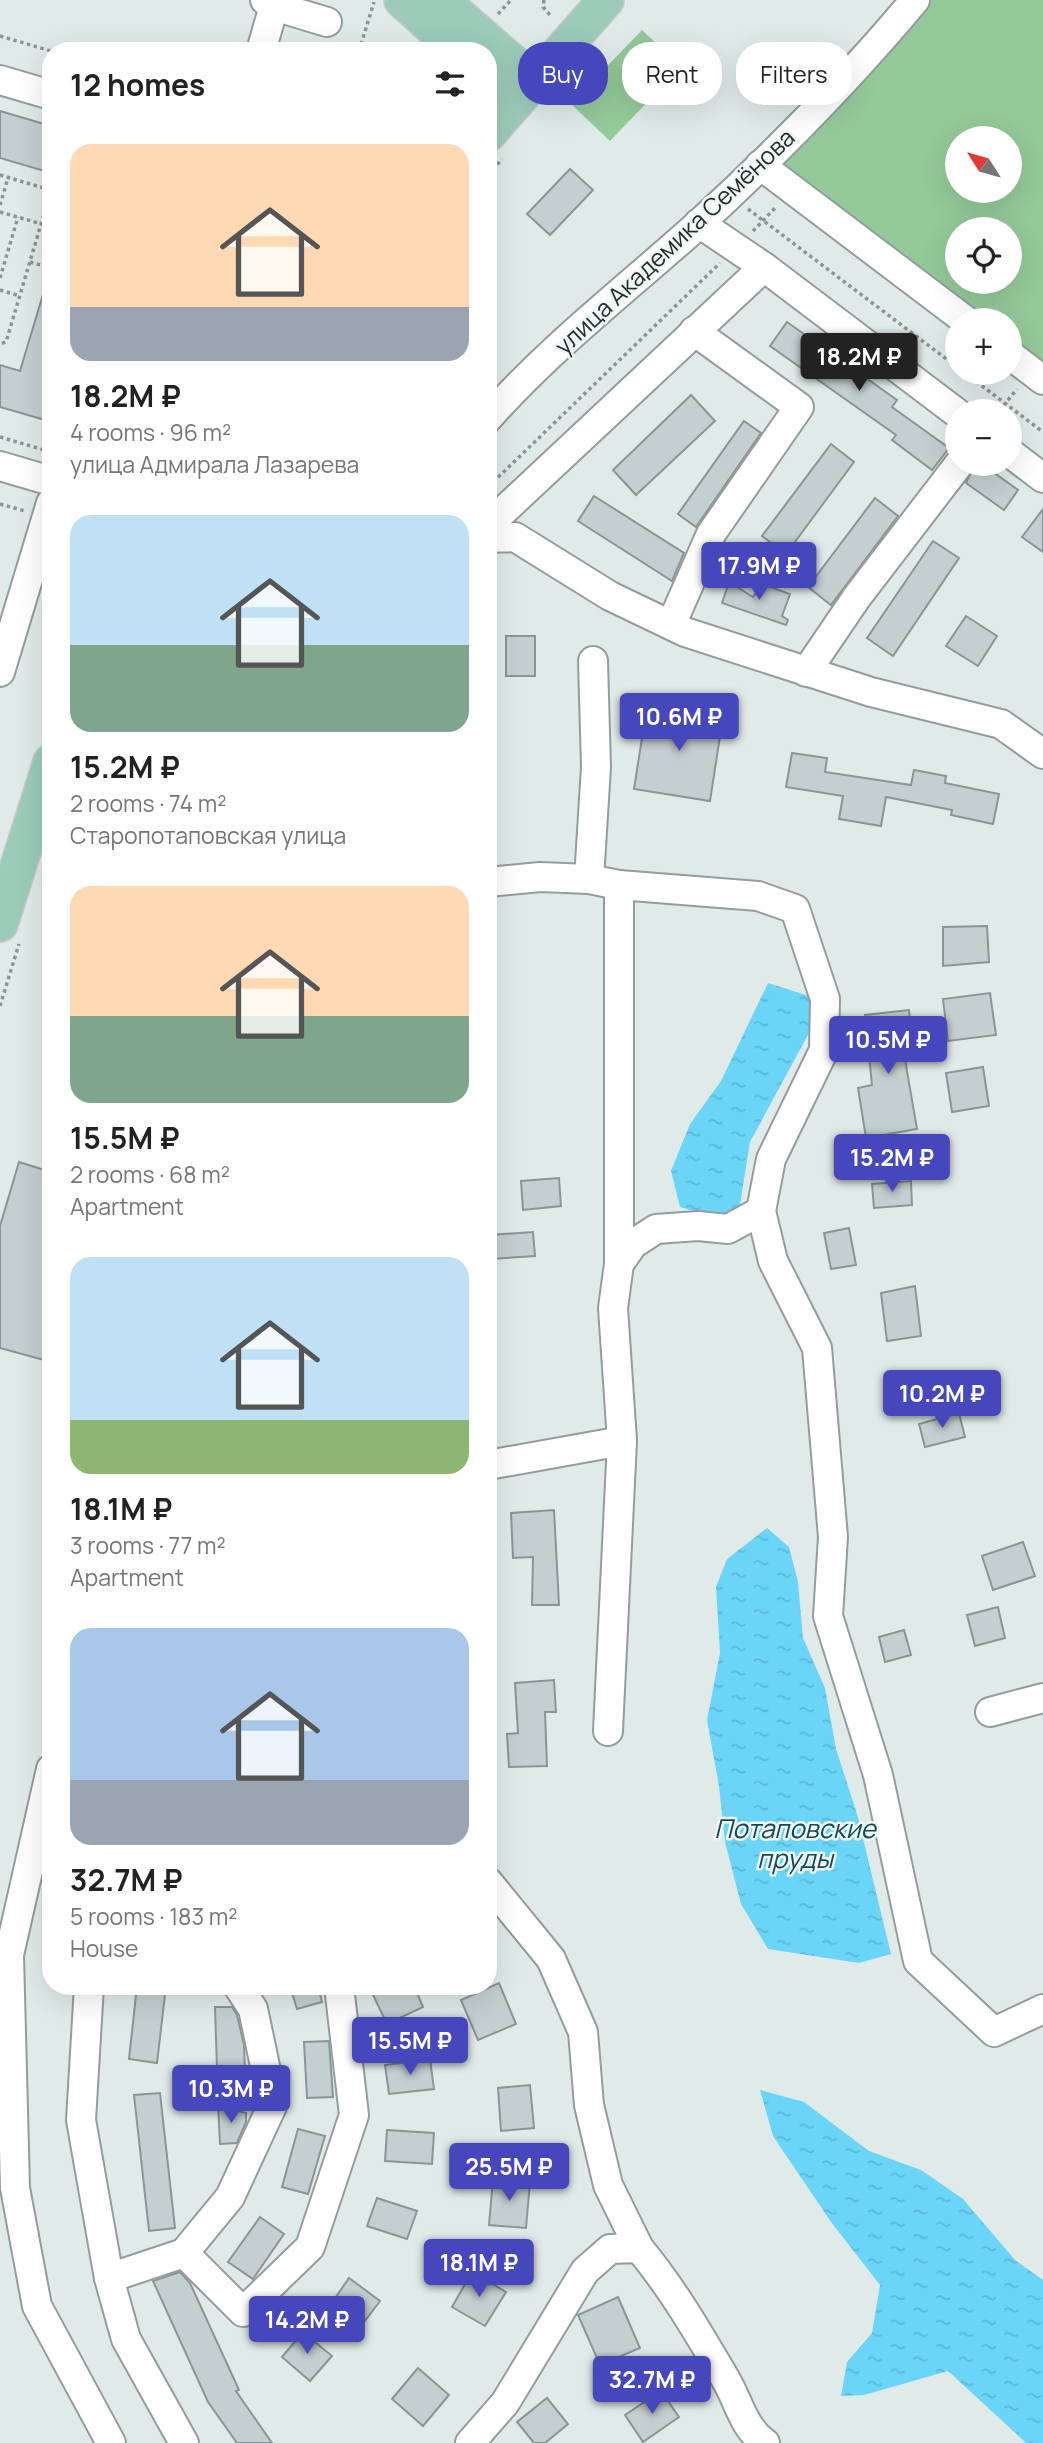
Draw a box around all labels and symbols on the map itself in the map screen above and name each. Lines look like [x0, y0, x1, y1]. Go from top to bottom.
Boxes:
street label: улица Академика Семёнова [547, 121, 801, 361]
north arrow [945, 126, 1022, 203]
pin: 18.2M ₽ [794, 334, 924, 393]
pin: 17.9M ₽ [694, 542, 824, 602]
pin: 10.6M ₽ [614, 694, 744, 753]
pin: 10.5M ₽ [823, 1016, 953, 1076]
pin: 15.2M ₽ [827, 1134, 957, 1194]
pin: 10.2M ₽ [877, 1370, 1007, 1430]
water label: Потаповские пруды [714, 1810, 878, 1876]
pin: 15.5M ₽ [345, 2018, 475, 2077]
pin: 10.3M ₽ [166, 2066, 296, 2125]
pin: 25.5M ₽ [444, 2144, 574, 2203]
pin: 18.1M ₽ [414, 2240, 544, 2299]
pin: 14.2M ₽ [242, 2296, 372, 2356]
pin: 32.7M ₽ [587, 2356, 717, 2416]

